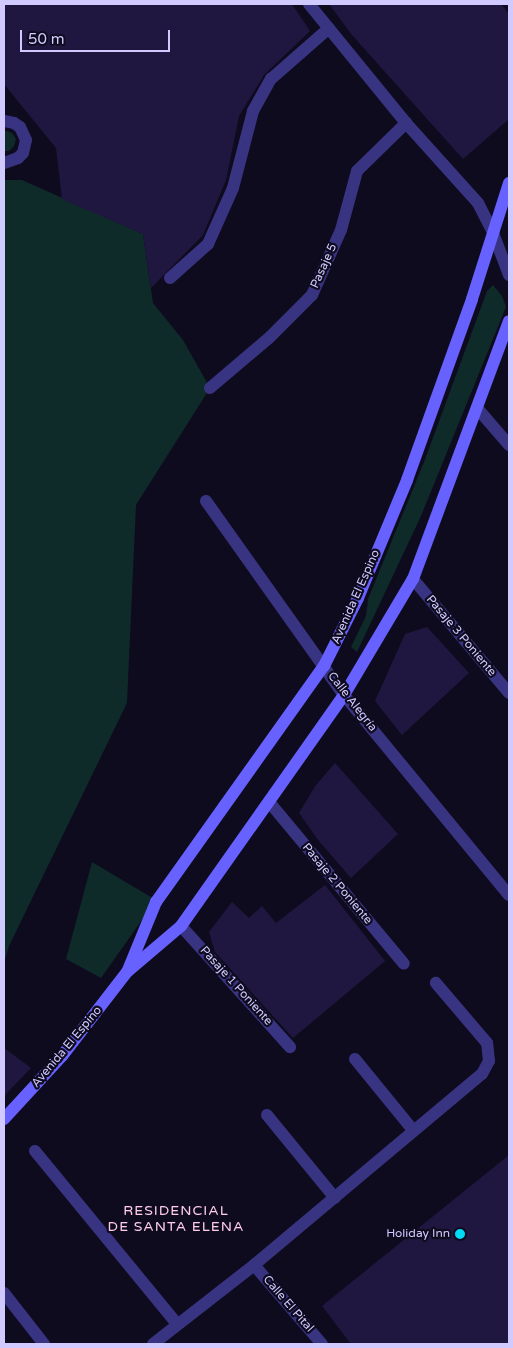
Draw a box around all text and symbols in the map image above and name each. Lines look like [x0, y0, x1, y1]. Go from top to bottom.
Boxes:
scale bar [22, 20, 172, 52]
text: 50 m [28, 30, 65, 48]
street label: Pasaje 5 [308, 241, 340, 291]
street label: Avenida El Espino [329, 548, 383, 646]
street label: Pasaje 3 Poniente [423, 593, 499, 679]
street label: Calle Alegría [324, 669, 380, 735]
street label: Pasaje 2 Poniente [299, 841, 375, 927]
street label: Pasaje 1 Poniente [197, 944, 275, 1028]
street label: Avenida El Espino [29, 1003, 105, 1091]
district label: RESIDENCIAL DE SANTA ELENA [106, 1203, 246, 1236]
place label: Holiday Inn [386, 1227, 450, 1241]
marker: Holiday Inn [454, 1228, 466, 1240]
street label: Calle El Pital [260, 1273, 316, 1335]

